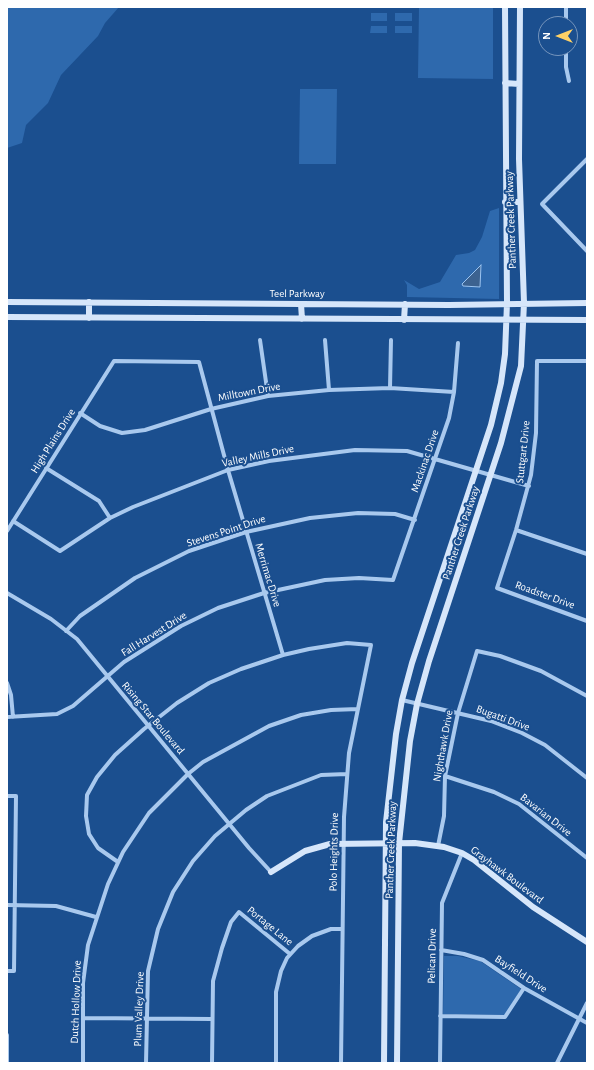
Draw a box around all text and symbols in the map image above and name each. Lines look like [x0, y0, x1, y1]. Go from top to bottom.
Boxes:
north arrow [538, 16, 578, 56]
text: N [541, 32, 552, 40]
street label: Panther Creek Parkway [503, 171, 519, 269]
street label: Teel Parkway [269, 287, 325, 301]
street label: Milltown Drive [217, 379, 281, 405]
street label: High Plains Drive [28, 406, 78, 476]
street label: Stuttgart Drive [513, 420, 533, 484]
street label: Mackinac Drive [408, 428, 442, 494]
street label: Valley Mills Drive [221, 442, 295, 470]
street label: Panther Creek Parkway [440, 485, 482, 581]
street label: Stevens Point Drive [185, 512, 267, 550]
street label: Merrimac Drive [252, 541, 284, 609]
street label: Roadster Drive [513, 578, 577, 612]
street label: Fall Harvest Drive [119, 609, 189, 659]
street label: Rising Star Boulevard [119, 679, 187, 757]
street label: Bugatti Drive [474, 702, 532, 734]
street label: Nighthawk Drive [430, 709, 456, 783]
street label: Bavarian Drive [518, 791, 574, 839]
street label: Panther Creek Parkway [383, 801, 399, 899]
street label: Polo Heights Drive [327, 812, 341, 892]
street label: Grayhawk Boulevard [468, 843, 546, 907]
street label: Portage Lane [244, 903, 296, 949]
street label: Pelican Drive [425, 928, 439, 984]
street label: Bayfield Drive [492, 952, 550, 996]
street label: Dutch Hollow Drive [68, 960, 84, 1044]
street label: Plum Valley Drive [131, 971, 147, 1047]

